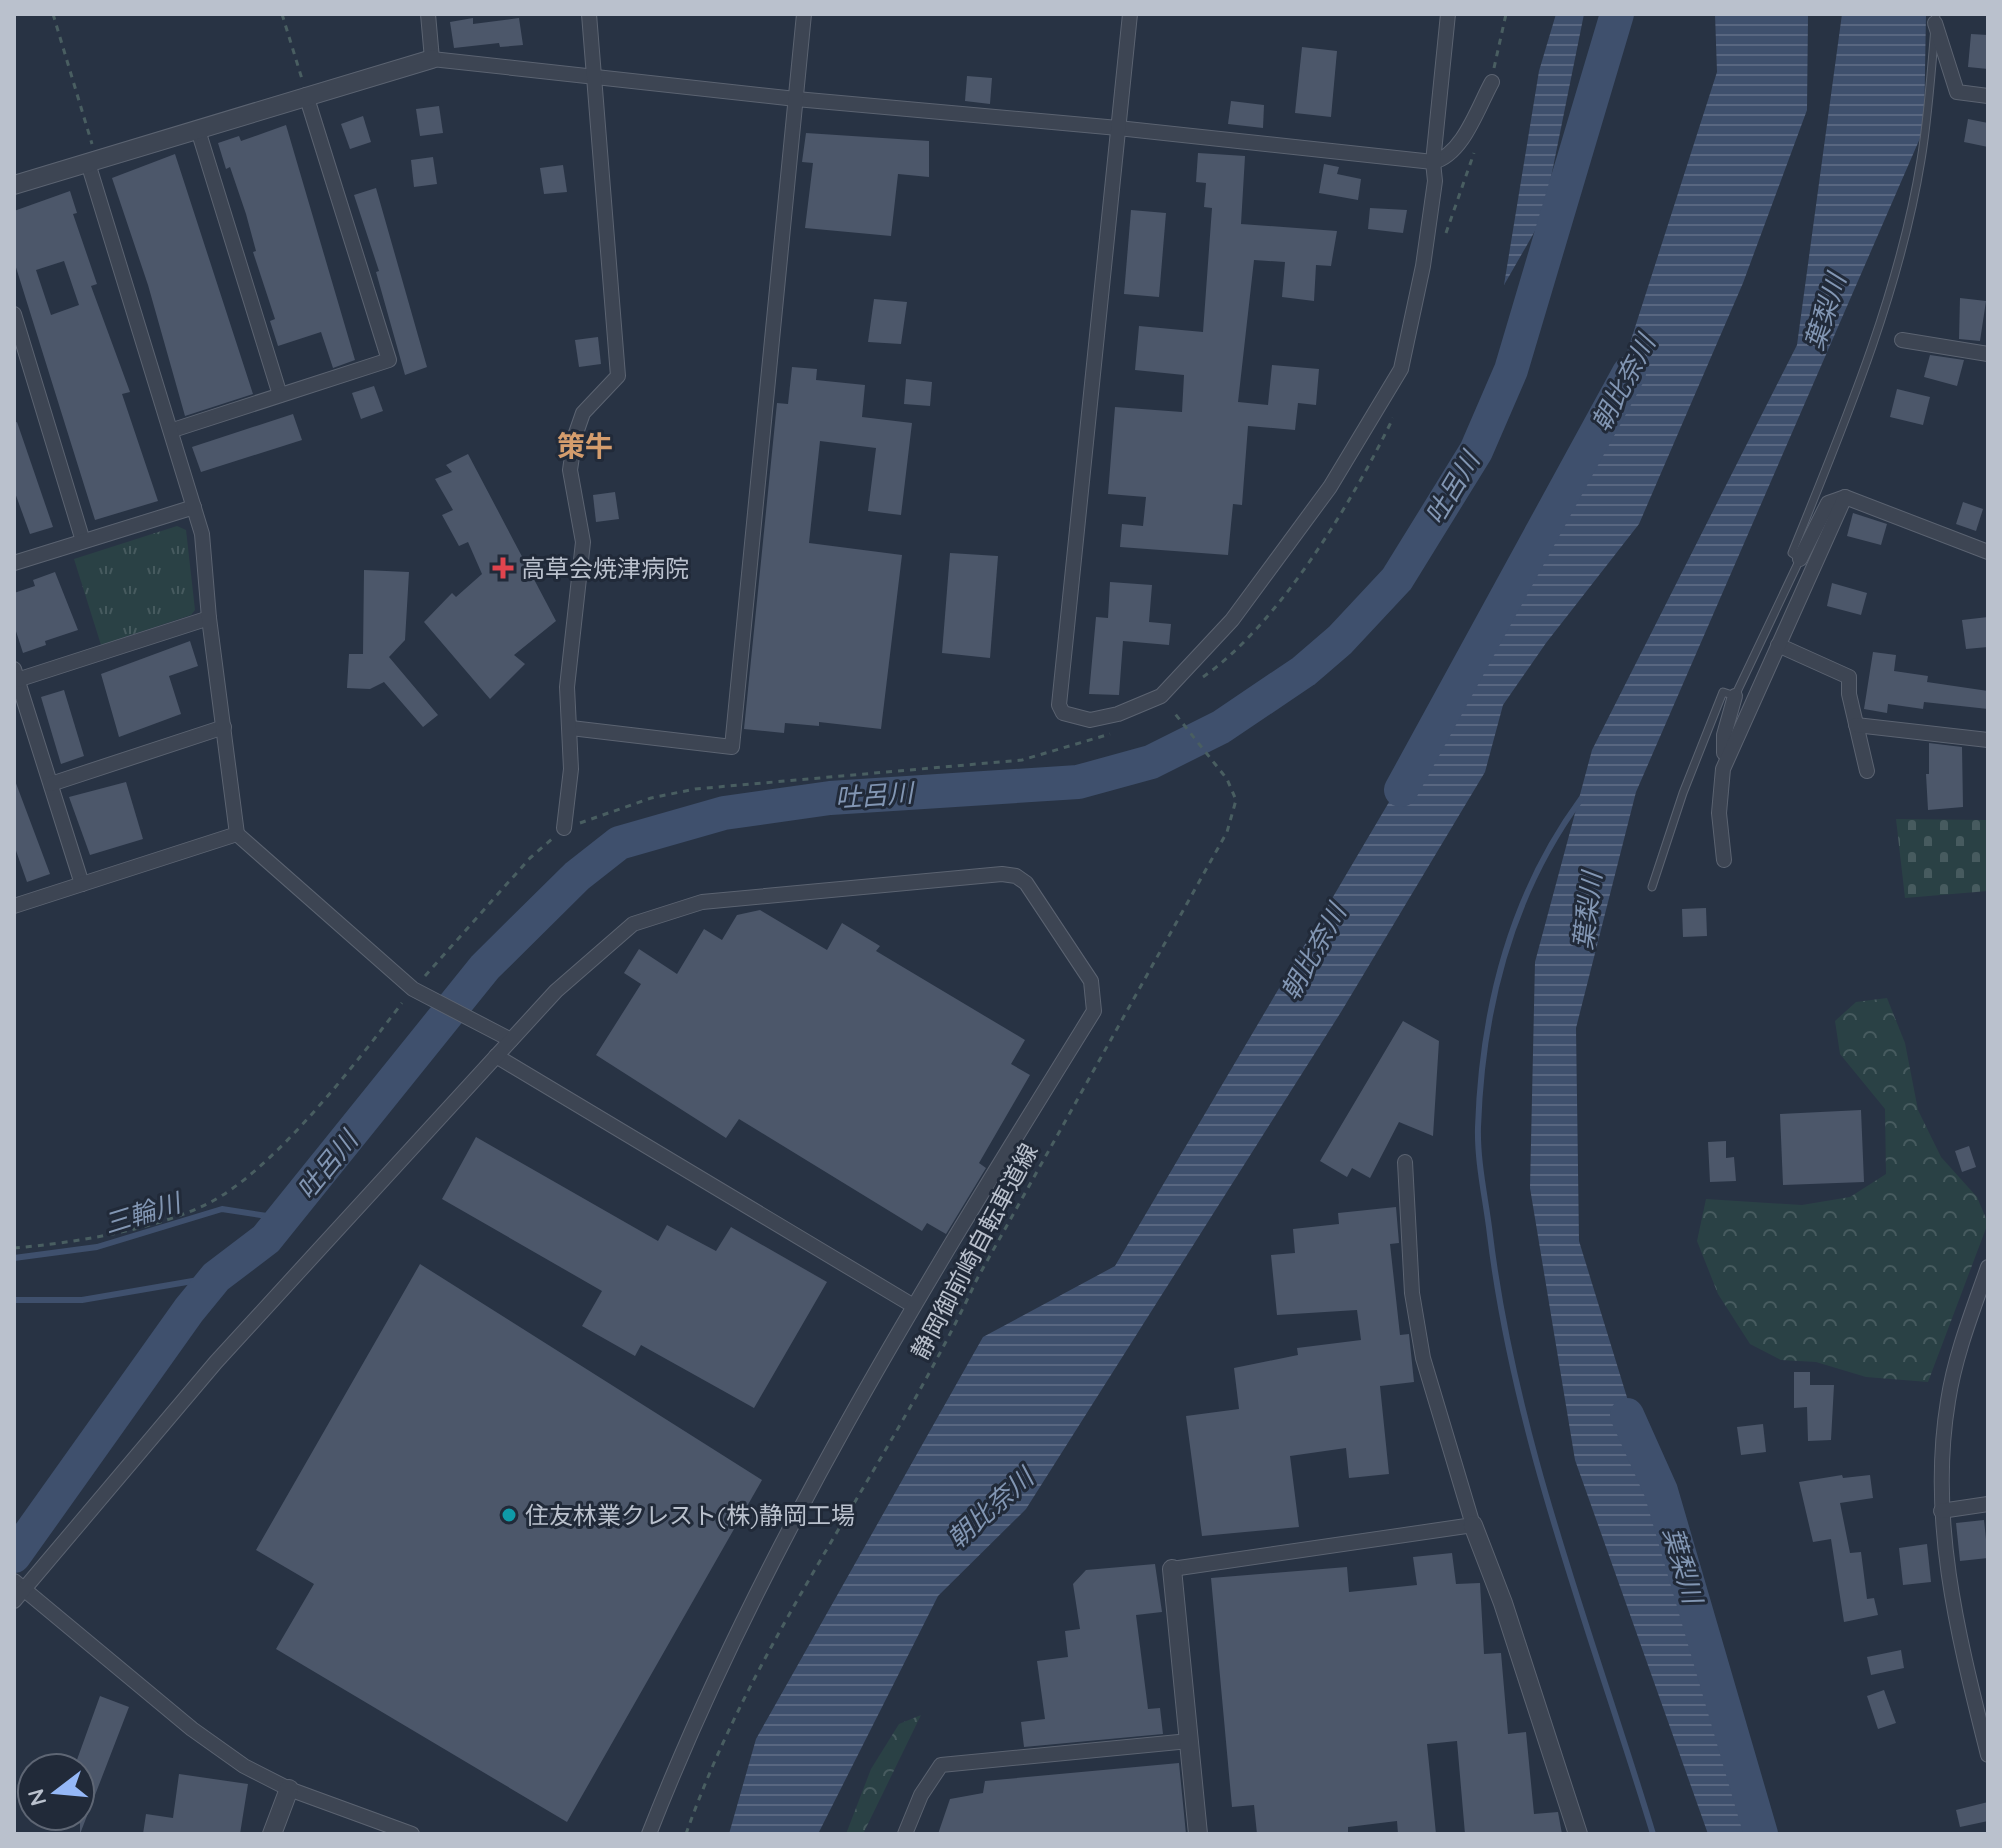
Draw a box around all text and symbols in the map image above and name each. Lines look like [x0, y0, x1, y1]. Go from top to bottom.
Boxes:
water label: 葉梨川 [1797, 267, 1854, 354]
water label: 朝比奈川 [1584, 327, 1663, 437]
district label: 策牛 [557, 428, 613, 463]
water label: 吐呂川 [1418, 444, 1488, 530]
place label: 高草会焼津病院 [521, 553, 689, 583]
marker: 高草会焼津病院 [492, 557, 514, 579]
water label: 吐呂川 [834, 776, 917, 814]
water label: 葉梨川 [1566, 867, 1608, 952]
water label: 朝比奈川 [1273, 896, 1354, 1005]
water label: 吐呂川 [290, 1122, 366, 1206]
street label: 静岡御前崎自転車道線 [904, 1138, 1044, 1364]
water label: 三輪川 [100, 1185, 187, 1240]
water label: 朝比奈川 [940, 1459, 1042, 1555]
place label: 住友林業クレスト(株)静岡工場 [525, 1500, 855, 1530]
marker: 住友林業クレスト(株)静岡工場 [500, 1506, 518, 1524]
water label: 葉梨川 [1656, 1523, 1710, 1610]
north arrow [16, 1752, 96, 1832]
text: N [21, 1786, 52, 1809]

